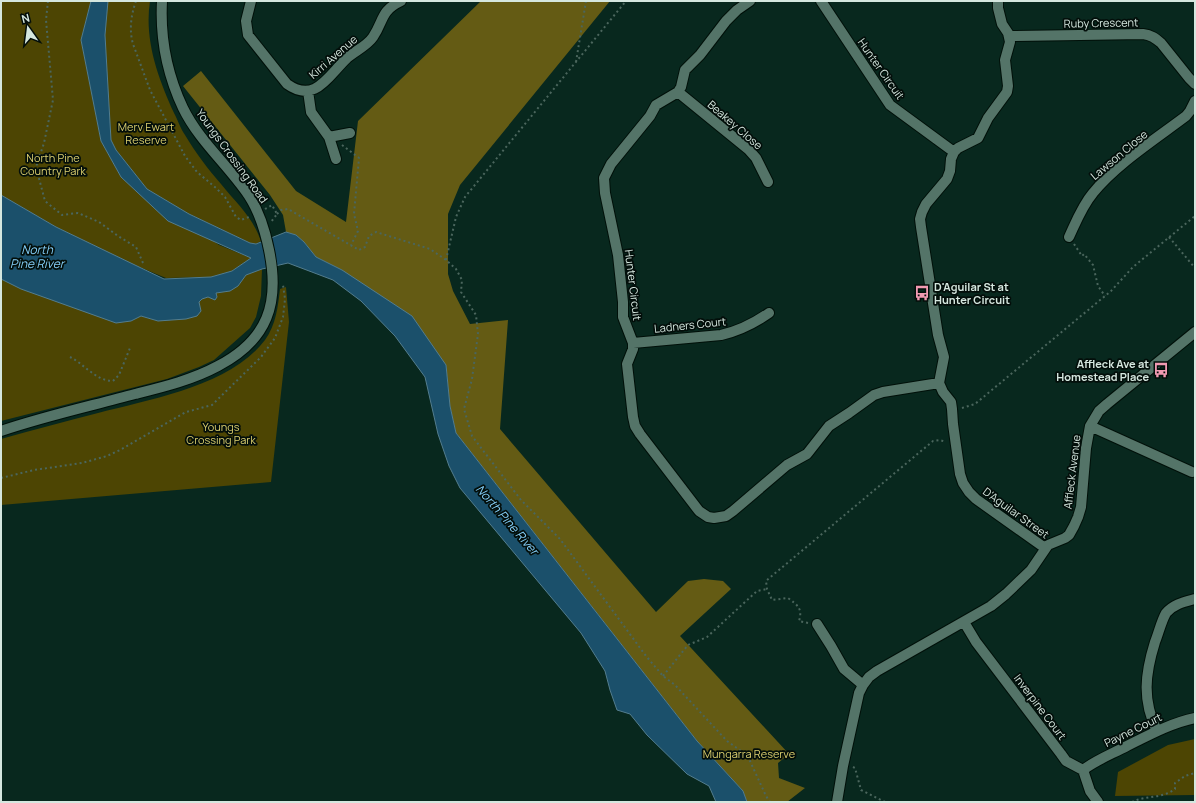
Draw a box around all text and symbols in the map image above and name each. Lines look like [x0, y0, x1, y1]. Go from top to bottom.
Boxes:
north arrow [8, 8, 48, 48]
text: N [20, 10, 31, 26]
street label: Ruby Crescent [1063, 14, 1138, 31]
street label: Kirri Avenue [305, 31, 360, 82]
street label: Hunter Circuit [855, 35, 908, 102]
street label: Beakey Close [705, 97, 766, 153]
street label: Youngs Crossing Road [193, 106, 272, 206]
park label: Merv Ewart Reserve [118, 119, 174, 147]
street label: Lawson Close [1087, 126, 1151, 183]
park label: North Pine Country Park [20, 150, 86, 178]
water label: North Pine River [10, 241, 66, 272]
street label: Hunter Circuit [622, 249, 645, 321]
place label: D'Aguilar St at Hunter Circuit [934, 279, 1010, 307]
bus stop icon: D'Aguilar St at Hunter Circuit [913, 284, 931, 302]
street label: Ladners Court [653, 313, 727, 336]
place label: Affleck Ave at Homestead Place [1056, 356, 1149, 384]
bus stop icon: Affleck Ave at Homestead Place [1152, 361, 1170, 379]
park label: Youngs Crossing Park [186, 419, 256, 447]
street label: Affleck Avenue [1060, 433, 1084, 510]
water label: North Pine River [472, 481, 544, 560]
street label: D'Aguilar Street [980, 484, 1052, 542]
street label: Inverpine Court [1011, 671, 1070, 743]
street label: Payne Court [1101, 709, 1164, 750]
park label: Mungarra Reserve [703, 746, 796, 761]

